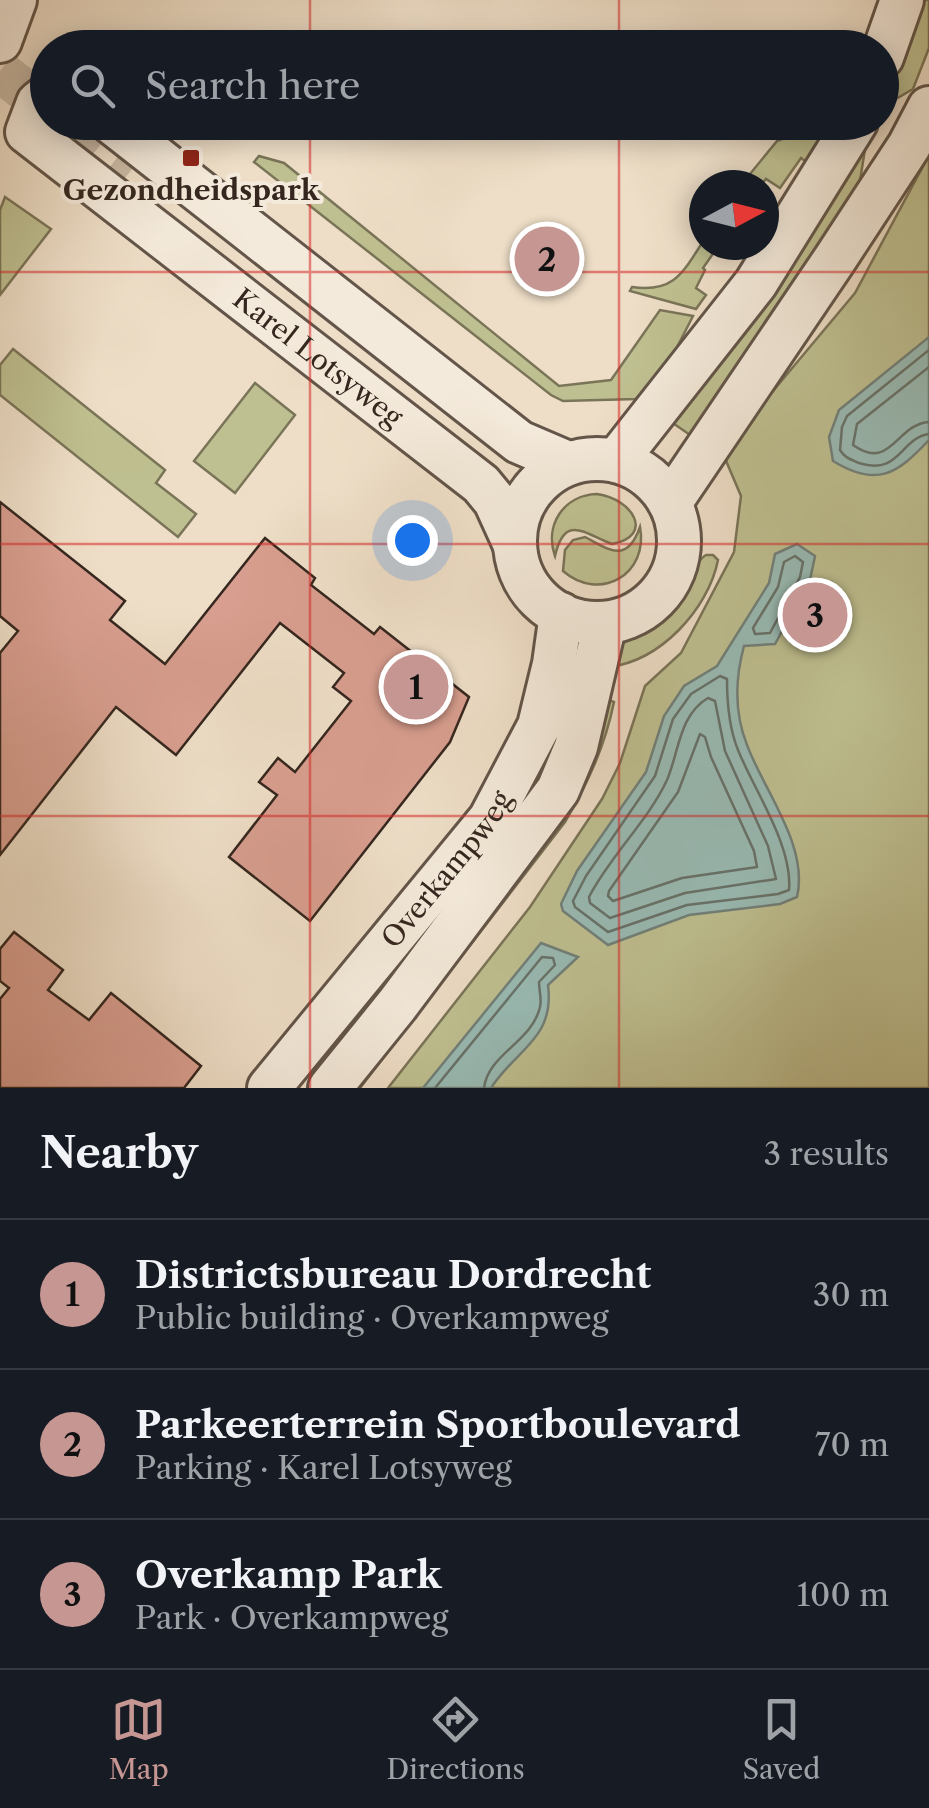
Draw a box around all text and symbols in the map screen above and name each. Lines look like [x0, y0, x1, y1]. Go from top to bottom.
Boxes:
search box [30, 30, 899, 140]
icon: search [65, 58, 120, 113]
text: Search here [145, 62, 360, 109]
marker: Gezondheidspark [180, 147, 202, 169]
north arrow [689, 170, 779, 260]
place label: Gezondheidspark [63, 173, 320, 207]
pin: 2 [514, 222, 580, 296]
street label: Karel Lotsyweg [226, 281, 410, 434]
your location [387, 515, 438, 566]
pin: 3 [782, 578, 848, 652]
pin: 1 [384, 650, 448, 724]
street label: Overkampweg [374, 785, 519, 955]
text: Nearby [40, 1127, 198, 1179]
text: 3 results [763, 1134, 889, 1173]
text: Districtsbureau Dordrecht [135, 1251, 651, 1298]
text: 1 [65, 1275, 80, 1314]
text: 30 m [813, 1275, 889, 1314]
text: Public building · Overkampweg [135, 1298, 609, 1337]
text: Parkeerterrein Sportboulevard [135, 1401, 740, 1448]
text: 2 [63, 1425, 82, 1464]
text: 70 m [815, 1425, 889, 1464]
text: Parking · Karel Lotsyweg [135, 1448, 512, 1487]
text: Overkamp Park [135, 1551, 442, 1598]
text: 3 [63, 1575, 82, 1614]
text: 100 m [797, 1575, 889, 1614]
text: Park · Overkampweg [135, 1598, 448, 1637]
tab: Map [109, 1692, 169, 1786]
tab: Directions [386, 1692, 525, 1786]
tab: Saved [742, 1692, 820, 1786]

